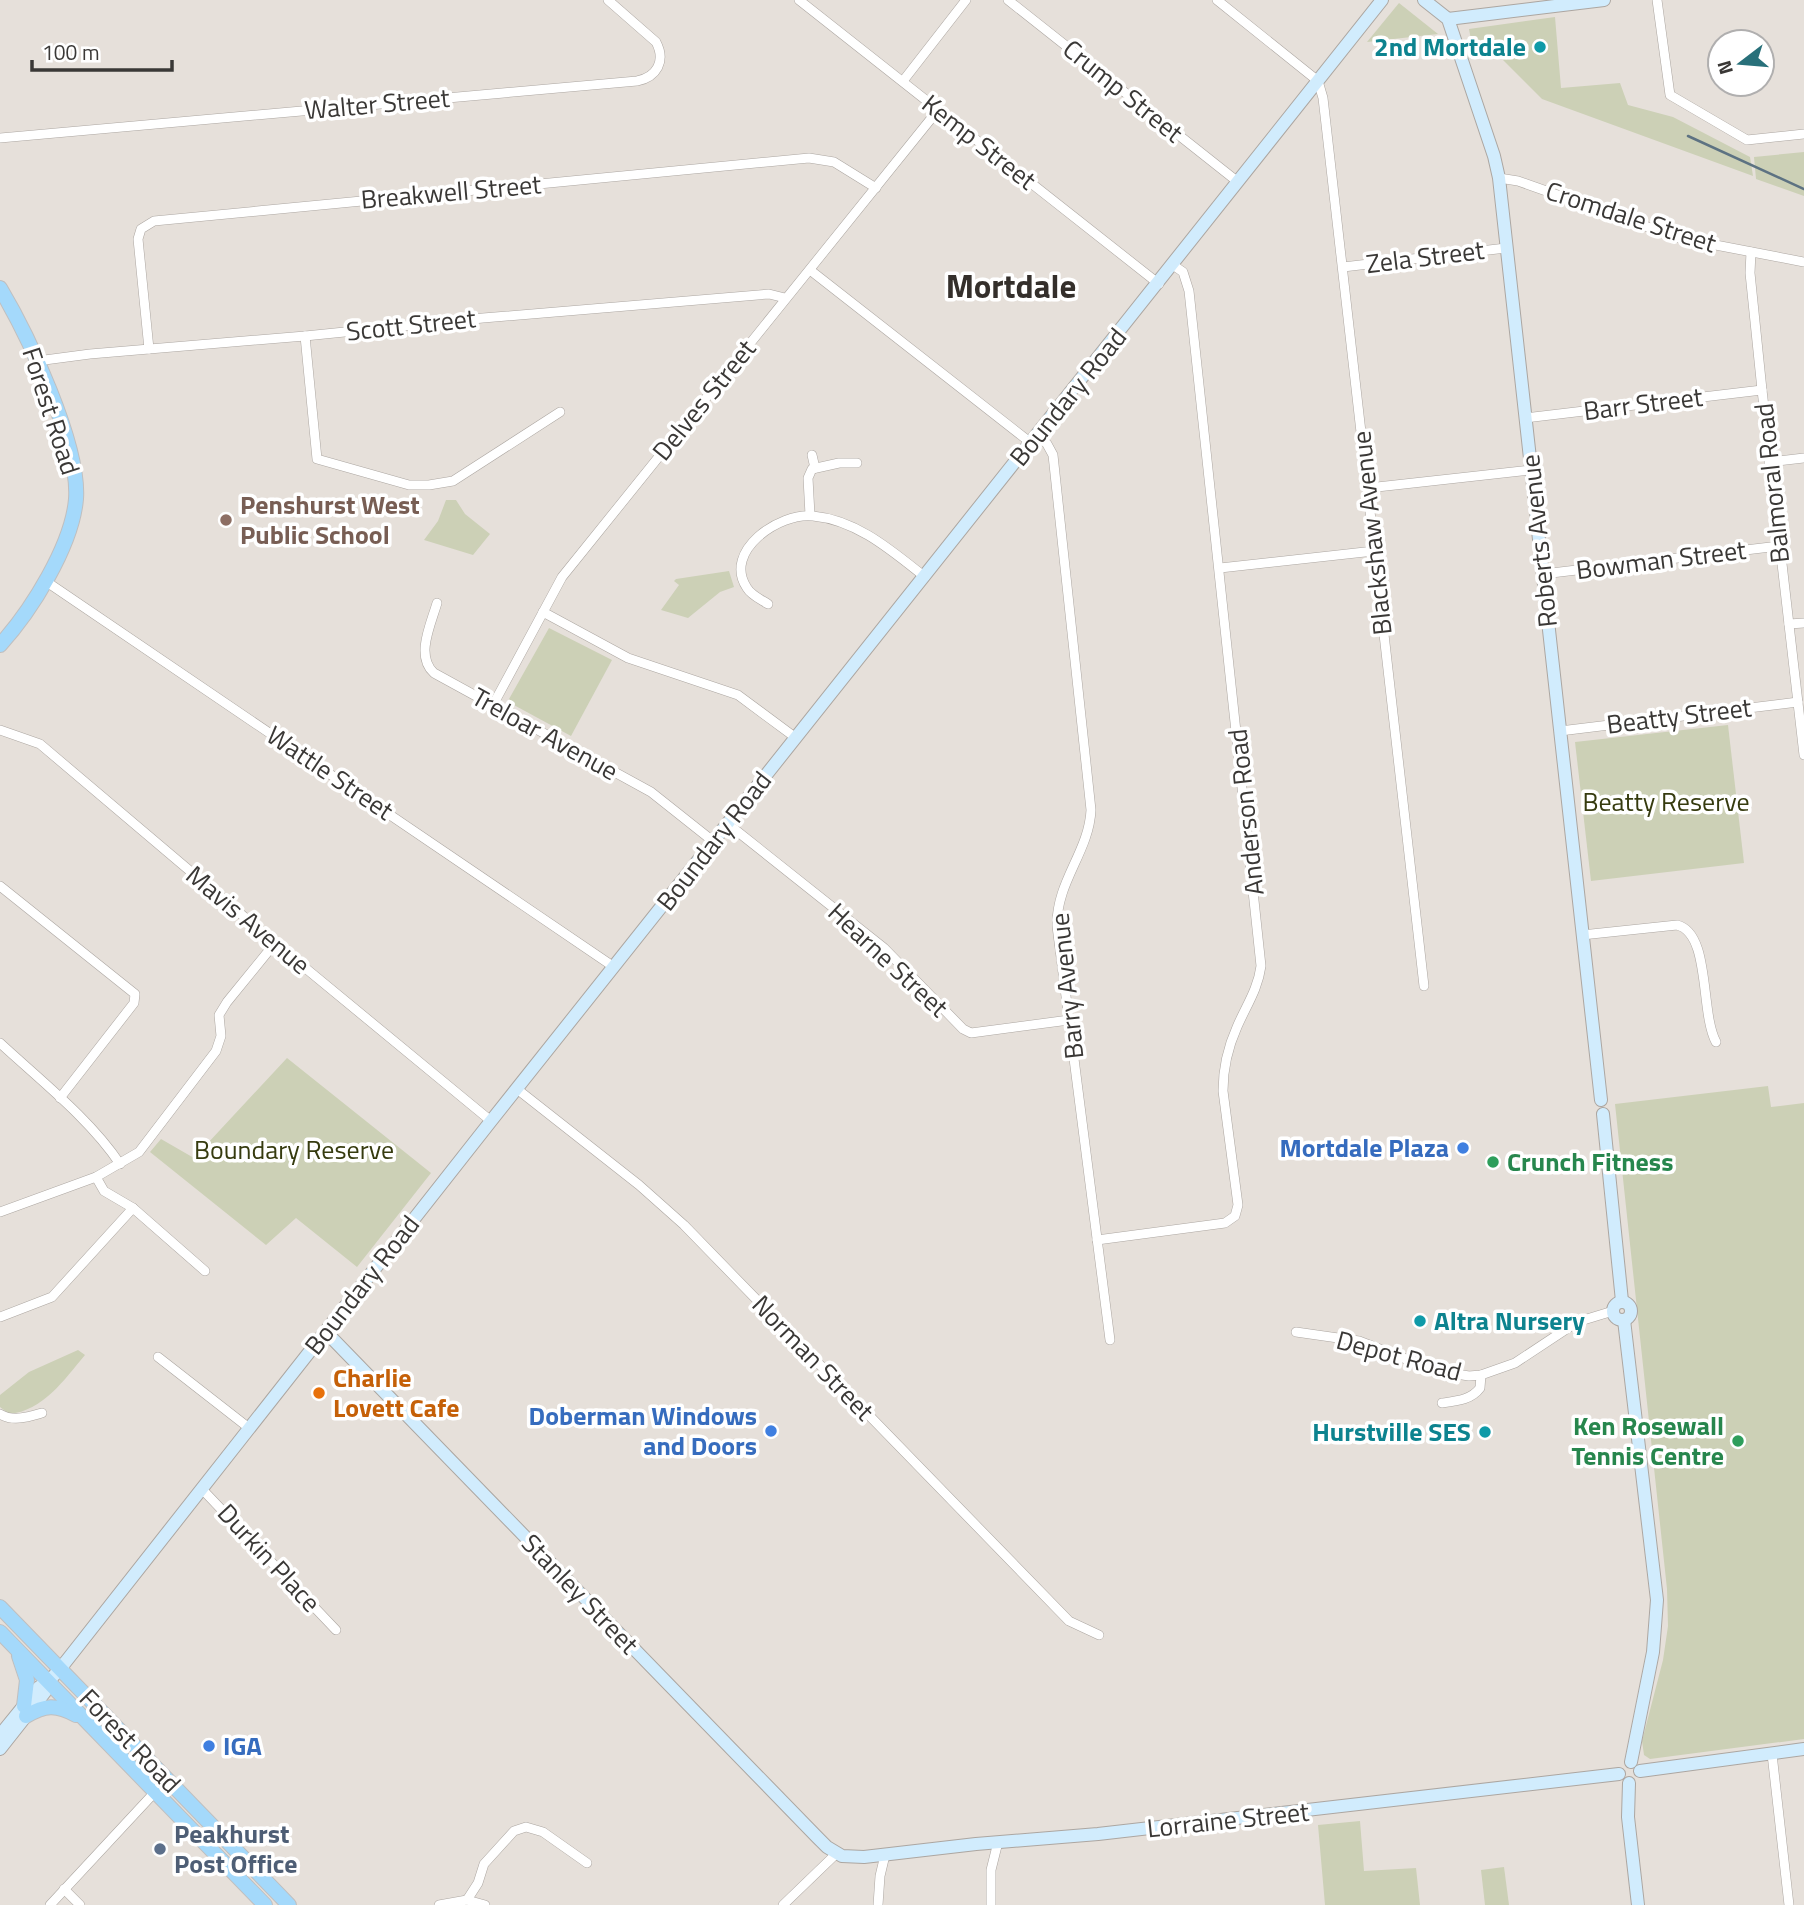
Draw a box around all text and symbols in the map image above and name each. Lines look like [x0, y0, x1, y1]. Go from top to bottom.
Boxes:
place label: 2nd Mortdale [1374, 27, 1526, 66]
scale bar [32, 28, 172, 72]
north arrow [1706, 28, 1776, 98]
street label: Crump Street [1055, 30, 1192, 151]
text: 100 m [42, 36, 99, 68]
marker: 2nd Mortdale [1532, 39, 1548, 55]
text: N [1708, 57, 1740, 78]
street label: Walter Street [303, 78, 451, 129]
street label: Kemp Street [914, 84, 1045, 199]
street label: Breakwell Street [359, 164, 543, 219]
street label: Cromdale Street [1541, 171, 1721, 262]
street label: Zela Street [1364, 230, 1486, 283]
district label: Mortdale [946, 261, 1076, 311]
street label: Scott Street [344, 298, 478, 351]
street label: Boundary Road [1000, 319, 1136, 474]
street label: Delves Street [642, 331, 765, 469]
street label: Forest Road [13, 342, 90, 480]
street label: Barr Street [1581, 377, 1705, 430]
street label: Balmoral Road [1744, 401, 1799, 565]
street label: Blackshaw Avenue [1341, 429, 1402, 637]
street label: Roberts Avenue [1510, 453, 1567, 629]
place label: Penshurst West Public School [240, 485, 420, 554]
marker: Penshurst West Public School [218, 512, 234, 528]
street label: Bowman Street [1574, 530, 1748, 589]
street label: Treloar Avenue [465, 677, 626, 790]
street label: Beatty Street [1604, 687, 1754, 744]
street label: Wattle Street [259, 716, 402, 830]
street label: Anderson Road [1217, 727, 1274, 897]
street label: Boundary Road [647, 763, 781, 919]
park label: Beatty Reserve [1582, 782, 1750, 821]
street label: Mavis Avenue [178, 856, 319, 983]
street label: Hearne Street [819, 893, 957, 1026]
street label: Barry Avenue [1039, 911, 1094, 1061]
place label: Mortdale Plaza [1280, 1128, 1449, 1167]
park label: Boundary Reserve [194, 1130, 394, 1169]
marker: Mortdale Plaza [1455, 1140, 1471, 1156]
place label: Crunch Fitness [1507, 1142, 1673, 1181]
marker: Crunch Fitness [1485, 1154, 1501, 1170]
street label: Boundary Road [295, 1207, 429, 1363]
street label: Norman Street [743, 1286, 884, 1429]
place label: Altra Nursery [1434, 1301, 1585, 1340]
marker: Altra Nursery [1412, 1313, 1428, 1329]
street label: Depot Road [1332, 1320, 1466, 1391]
place label: Charlie Lovett Cafe [333, 1358, 459, 1427]
marker: Charlie Lovett Cafe [311, 1385, 327, 1401]
place label: Doberman Windows and Doors [529, 1396, 757, 1465]
place label: Ken Rosewall Tennis Centre [1571, 1406, 1724, 1475]
place label: Hurstville SES [1312, 1412, 1471, 1451]
marker: Doberman Windows and Doors [763, 1423, 779, 1439]
marker: Hurstville SES [1477, 1424, 1493, 1440]
marker: Ken Rosewall Tennis Centre [1730, 1433, 1746, 1449]
street label: Durkin Place [209, 1495, 330, 1621]
street label: Stanley Street [513, 1525, 648, 1663]
street label: Forest Road [70, 1680, 190, 1802]
place label: IGA [223, 1726, 262, 1765]
marker: IGA [201, 1738, 217, 1754]
street label: Lorraine Street [1145, 1792, 1311, 1847]
place label: Peakhurst Post Office [174, 1814, 298, 1883]
marker: Peakhurst Post Office [152, 1841, 168, 1857]

